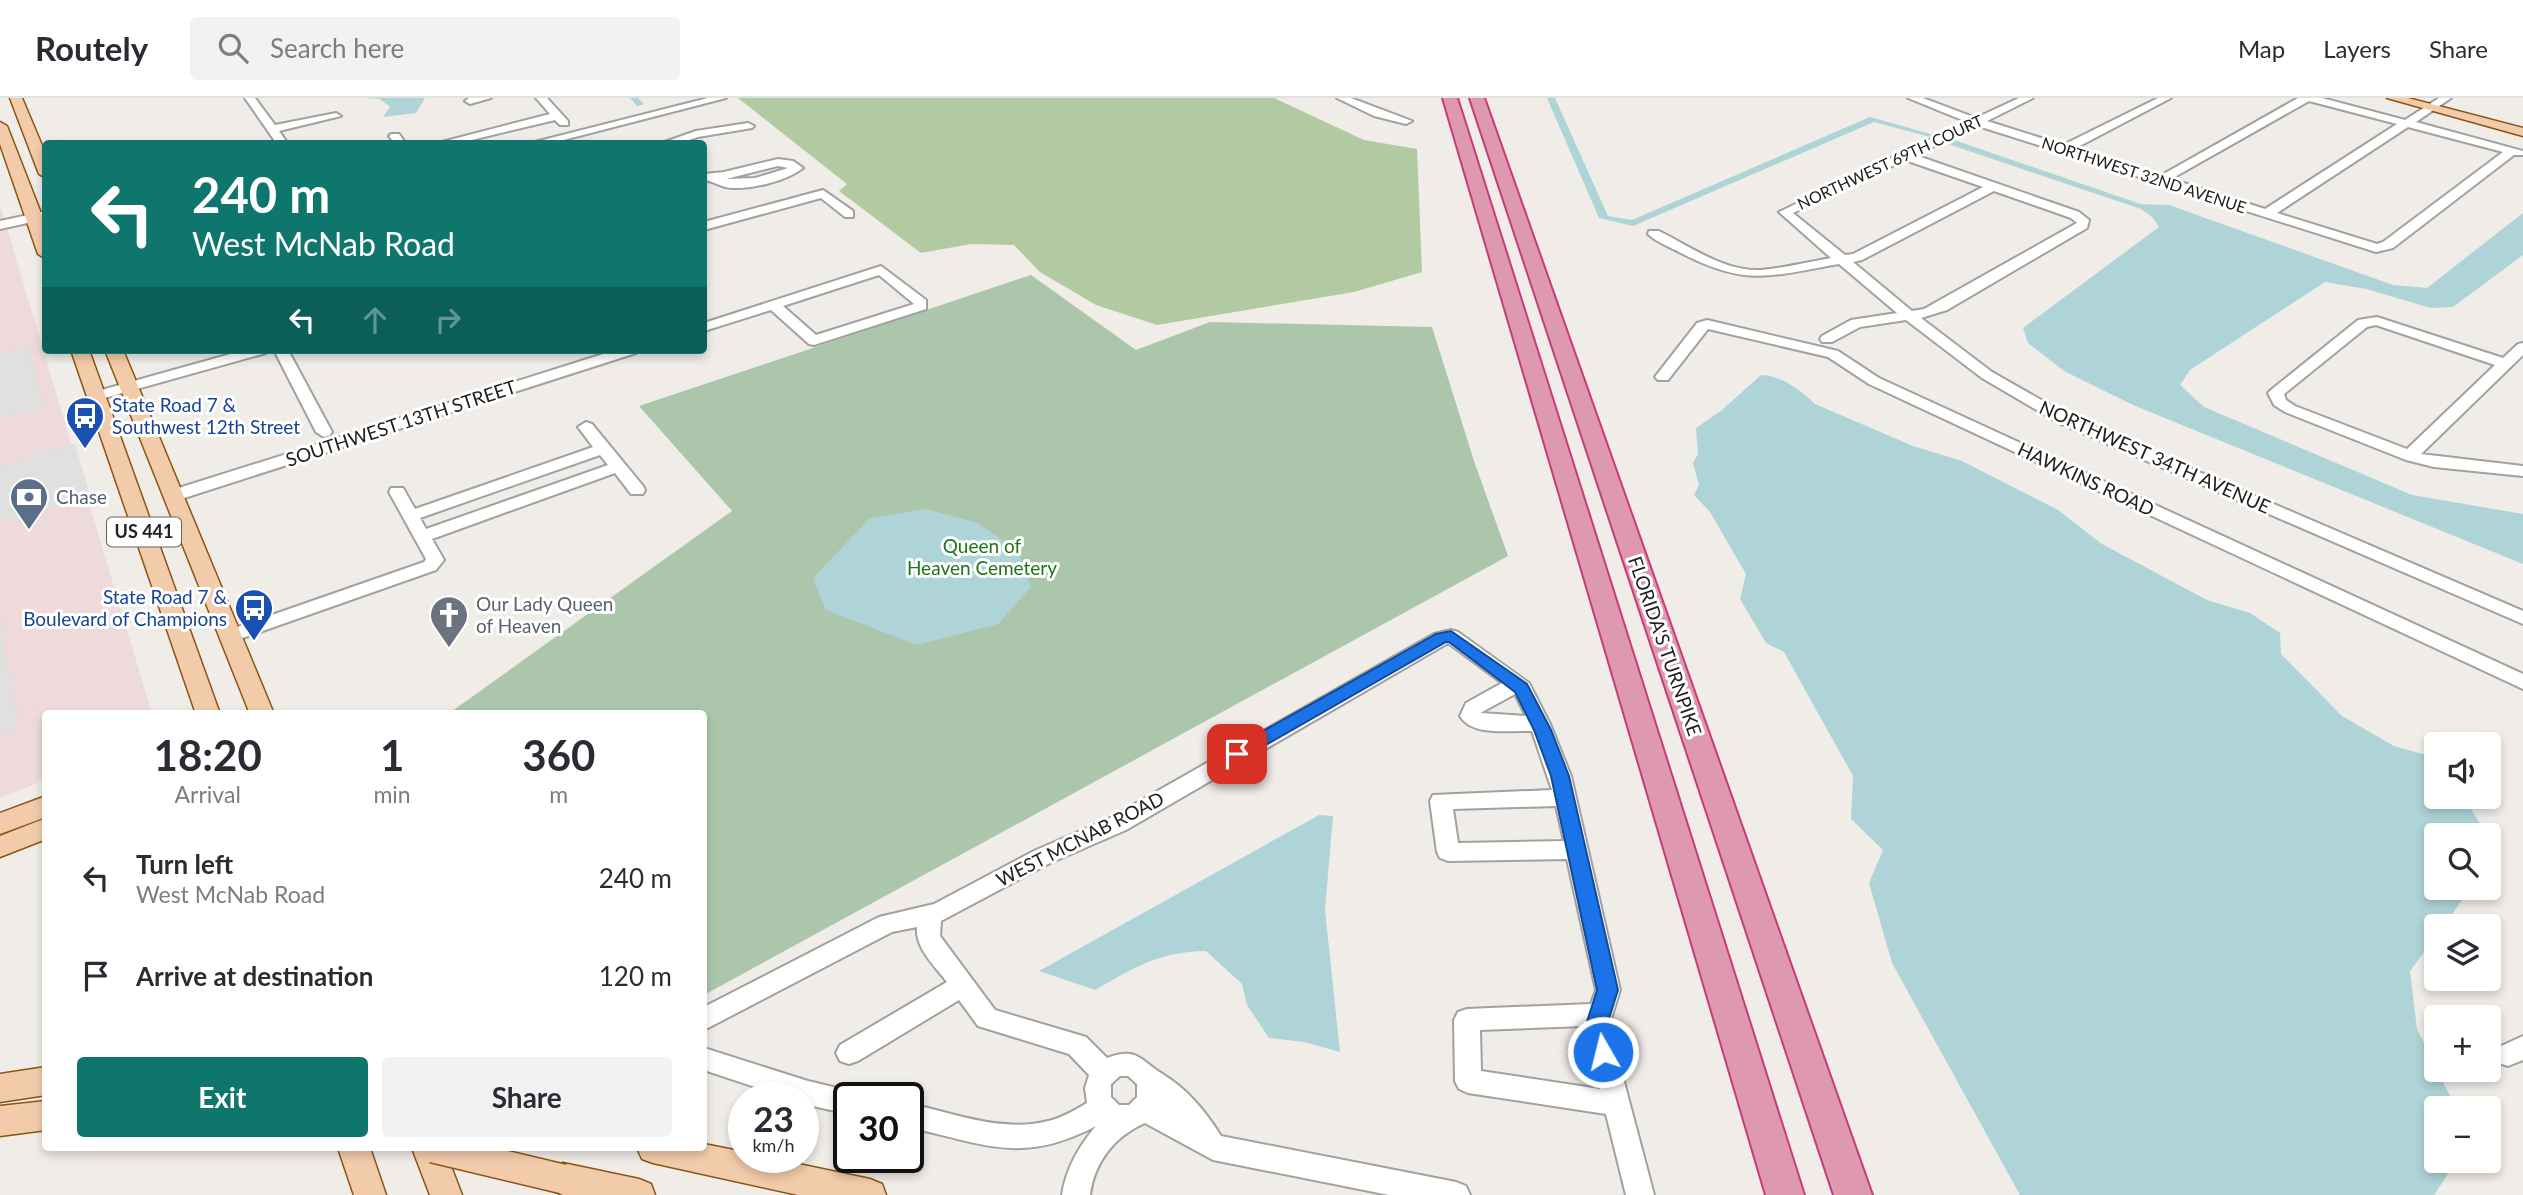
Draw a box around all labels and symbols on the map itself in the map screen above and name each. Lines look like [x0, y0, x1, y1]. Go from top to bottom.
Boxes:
street label: NORTHWEST 69TH COURT [1794, 110, 1986, 213]
street label: NORTHWEST 32ND AVENUE [2040, 132, 2249, 217]
street label: SOUTHWEST 13TH STREET [283, 374, 519, 471]
place label: State Road 7 & Southwest 12th Street [112, 393, 300, 438]
bus stop icon: State Road 7 & Southwest 12th Street [64, 395, 106, 450]
street label: NORTHWEST 34TH AVENUE [2036, 395, 2274, 518]
street label: HAWKINS ROAD [2014, 437, 2158, 520]
bank icon: Chase [8, 476, 50, 531]
place label: Chase [56, 485, 107, 508]
road number: US 441 [107, 518, 181, 546]
park label: Queen of Heaven Cemetery [907, 534, 1057, 579]
street label: FLORIDA'S TURNPIKE [1624, 553, 1707, 739]
place label: State Road 7 & Boulevard of Champions [23, 585, 227, 630]
bus stop icon: State Road 7 & Boulevard of Champions [233, 587, 275, 642]
place label: Our Lady Queen of Heaven [476, 592, 613, 637]
church icon: Our Lady Queen of Heaven [428, 594, 470, 649]
pin [1207, 724, 1267, 784]
street label: WEST MCNAB ROAD [992, 786, 1168, 891]
position arrow [1566, 1015, 1640, 1089]
speed limit sign: 30 [833, 1082, 924, 1173]

